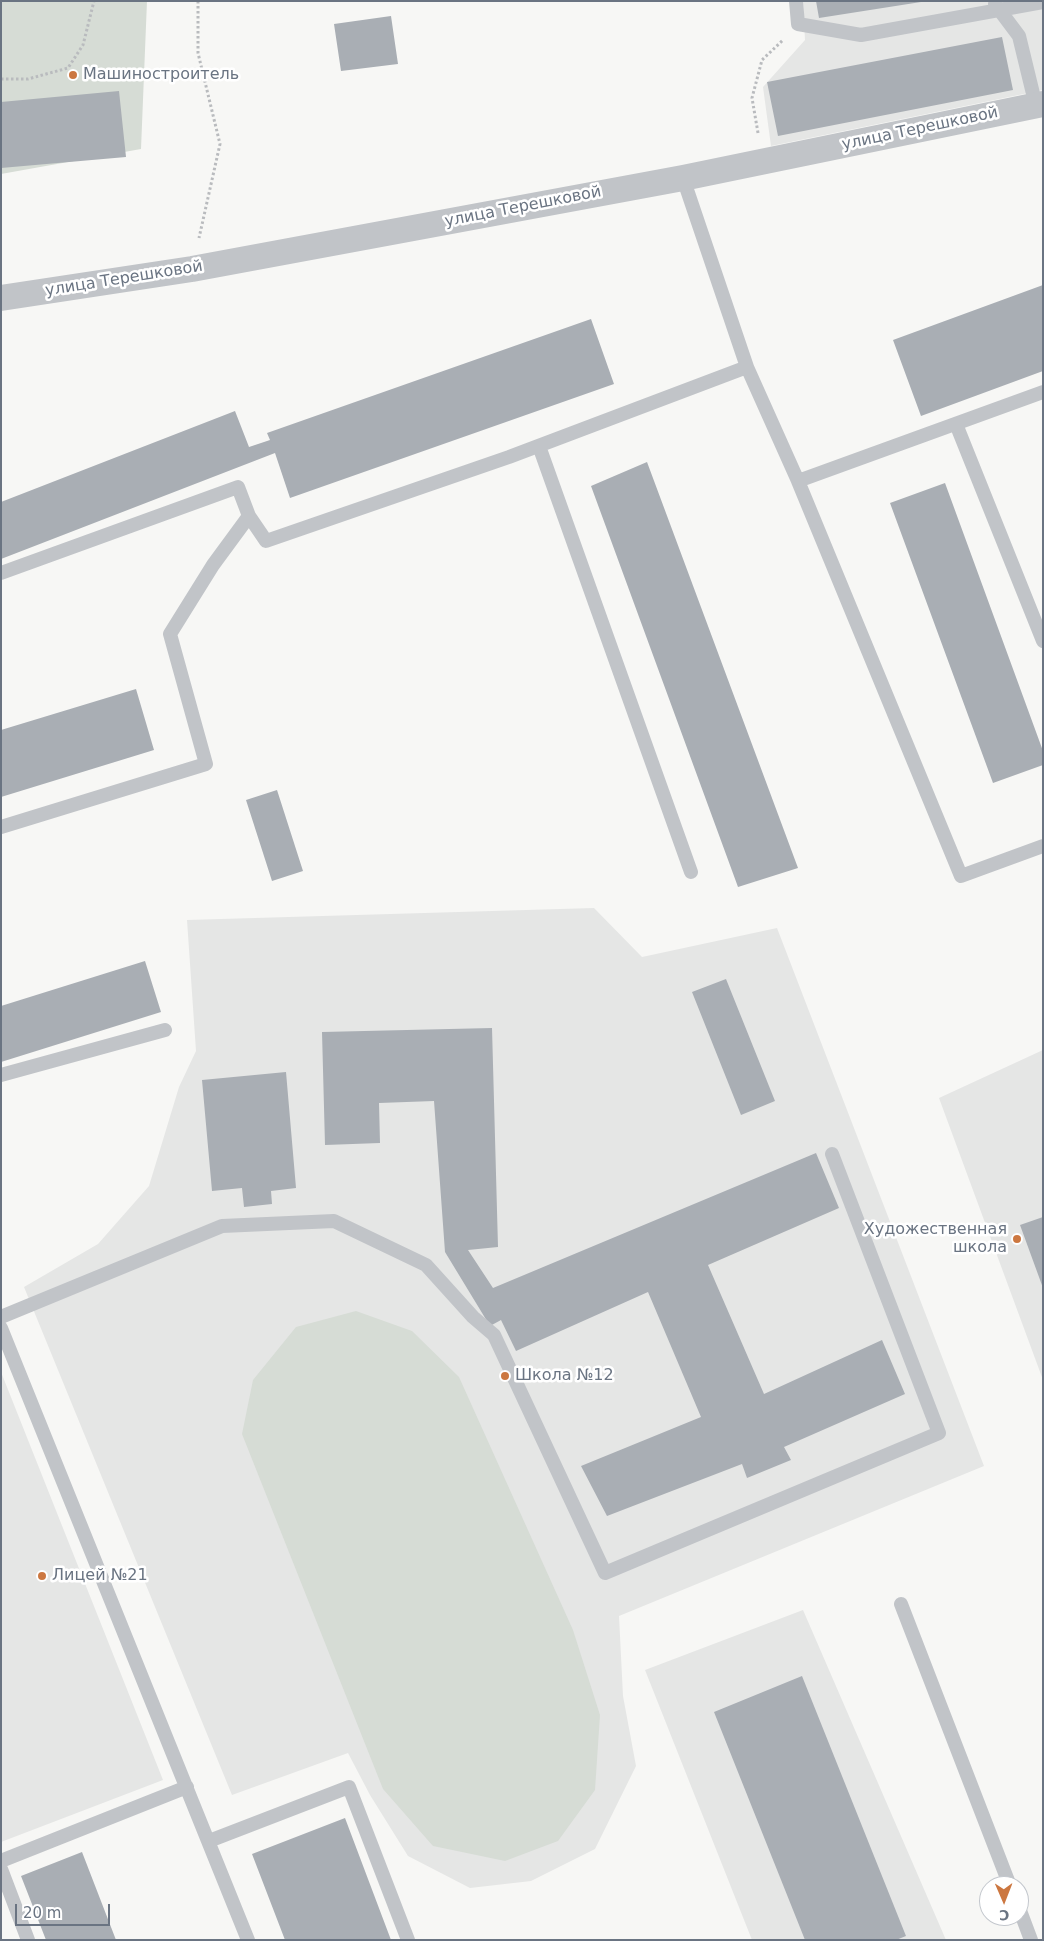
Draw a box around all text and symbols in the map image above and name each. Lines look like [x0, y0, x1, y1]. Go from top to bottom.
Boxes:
place label: Машиностроитель [83, 65, 239, 85]
marker: Машиностроитель [67, 69, 79, 81]
street label: улица Терешковой [840, 103, 1000, 155]
street label: улица Терешковой [443, 182, 603, 232]
street label: улица Терешковой [44, 257, 204, 301]
place label: Художественная школа [864, 1220, 1007, 1258]
marker: Художественная школа [1011, 1233, 1023, 1245]
place label: Школа №12 [515, 1366, 614, 1386]
marker: Школа №12 [499, 1370, 511, 1382]
place label: Лицей №21 [52, 1566, 148, 1586]
marker: Лицей №21 [36, 1570, 48, 1582]
north arrow [979, 1876, 1029, 1926]
scale bar [18, 1894, 112, 1926]
text: 20 m [23, 1904, 61, 1922]
text: С [999, 1907, 1010, 1923]

